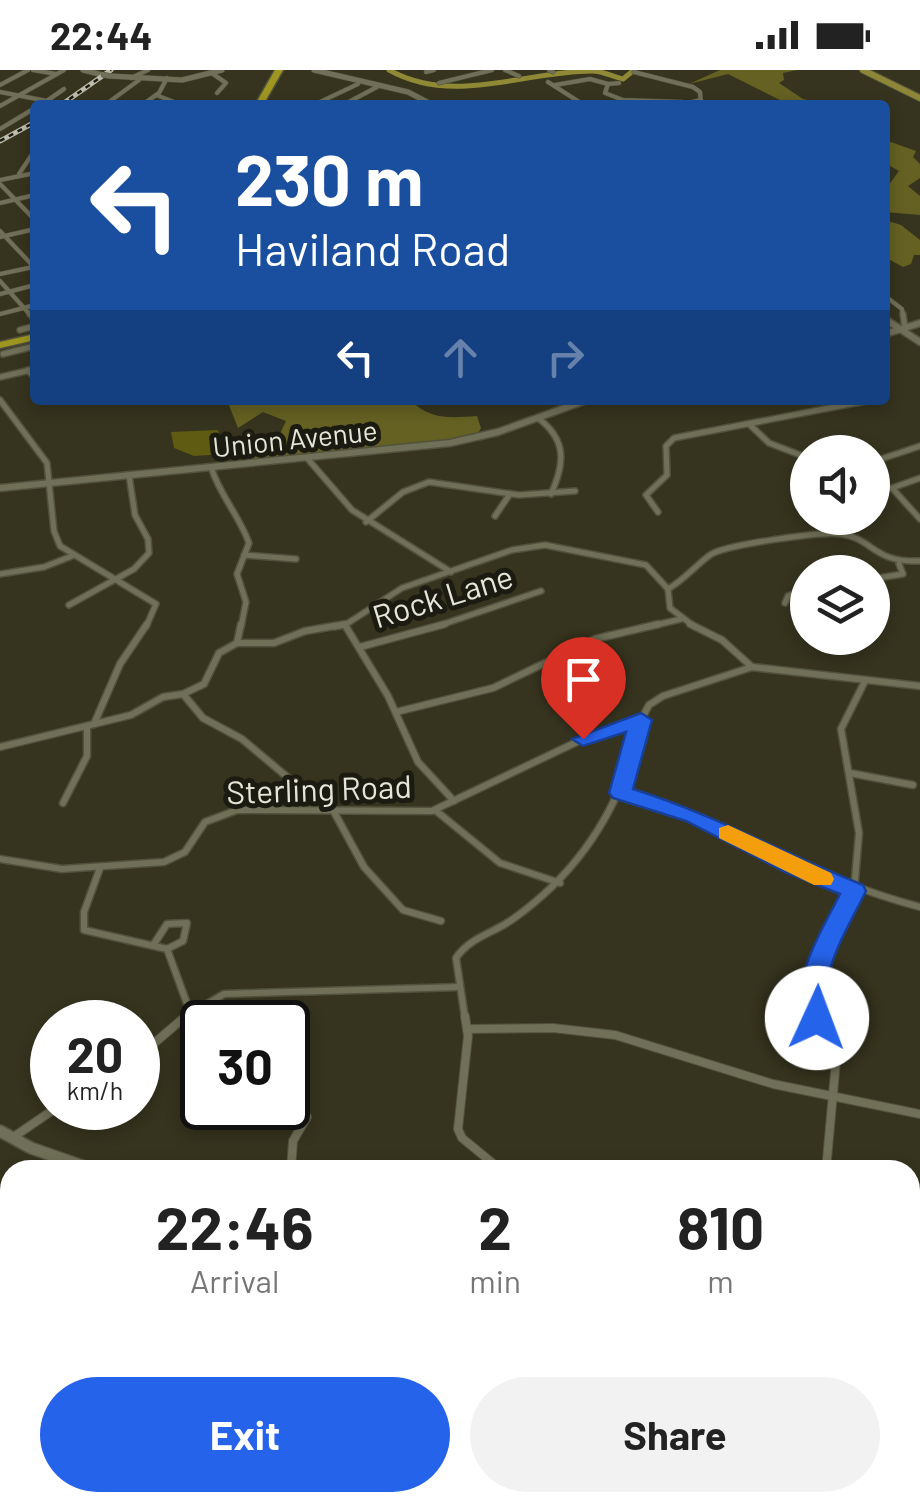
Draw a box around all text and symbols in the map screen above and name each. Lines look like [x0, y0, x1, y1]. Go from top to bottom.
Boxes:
text: 22:44 [50, 12, 152, 58]
text: 230 m [235, 136, 423, 220]
icon: left [70, 140, 200, 270]
text: Haviland Road [235, 221, 510, 275]
icon: left [328, 330, 383, 385]
icon: ahead [433, 330, 488, 385]
icon: right [538, 330, 593, 385]
street label: Union Avenue [211, 412, 379, 464]
map controls [790, 435, 890, 655]
button: sound [790, 435, 890, 535]
button: layers [790, 555, 890, 655]
street label: Rock Lane [368, 556, 517, 634]
pin [541, 637, 626, 740]
icon: arrive [556, 652, 611, 707]
street label: Sterling Road [226, 766, 412, 810]
position arrow [765, 966, 869, 1070]
speed limit sign: 30 [180, 1000, 310, 1130]
text: 20 [67, 1023, 123, 1083]
text: km/h [67, 1075, 123, 1105]
text: 22:46 [156, 1190, 313, 1262]
text: 2 [478, 1190, 512, 1262]
text: 810 [677, 1190, 764, 1262]
text: Arrival [190, 1261, 279, 1299]
text: min [469, 1261, 521, 1299]
text: m [707, 1261, 734, 1299]
button: Exit [40, 1377, 450, 1492]
button: Share [470, 1377, 880, 1492]

